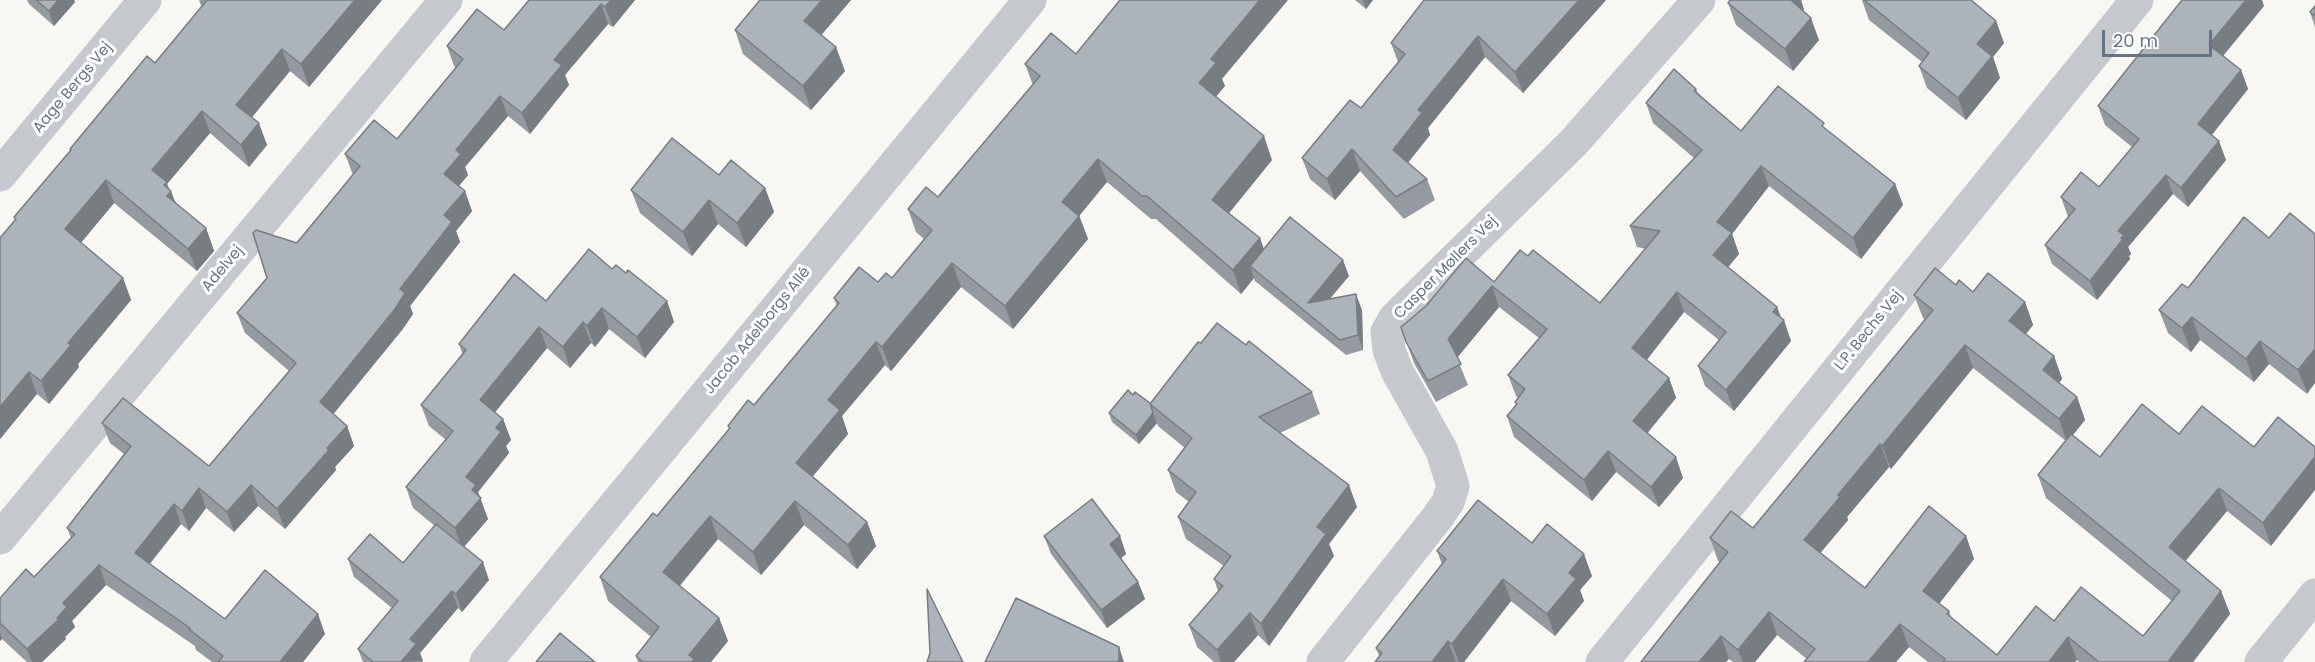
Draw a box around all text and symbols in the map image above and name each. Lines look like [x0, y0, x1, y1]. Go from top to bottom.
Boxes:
scale bar [2105, 18, 2214, 56]
text: 20 m [2113, 28, 2158, 53]
street label: Aage Bergs Vej [30, 39, 116, 137]
street label: Casper Møllers Vej [1391, 213, 1501, 323]
street label: Adelvej [199, 242, 247, 296]
street label: Jacob Adelborgs Allé [701, 264, 815, 398]
street label: L.P. Bechs Vej [1831, 287, 1907, 375]

